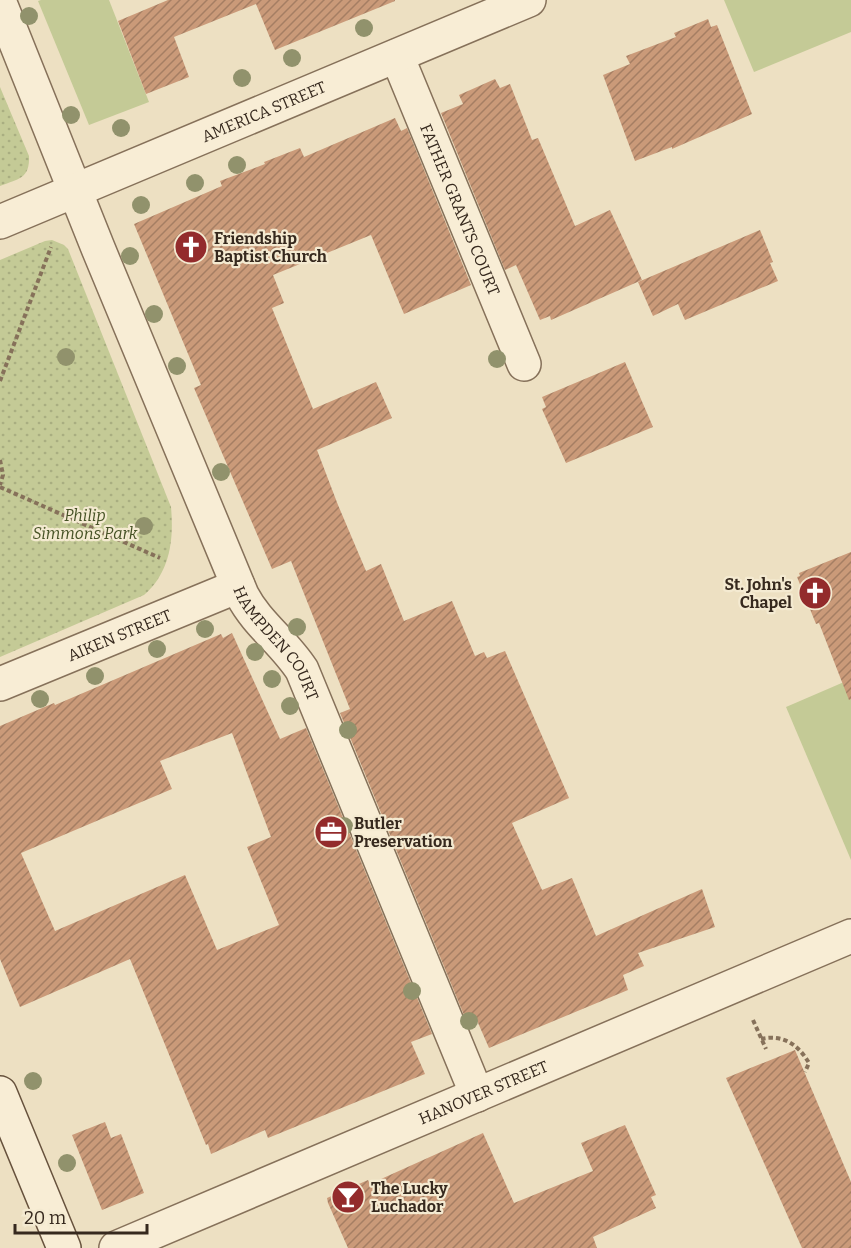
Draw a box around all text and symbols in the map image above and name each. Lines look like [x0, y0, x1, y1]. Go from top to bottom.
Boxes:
street label: AMERICA STREET [199, 77, 329, 146]
street label: FATHER GRANTS COURT [416, 121, 504, 298]
church icon: Friendship Baptist Church [173, 229, 209, 265]
place label: Friendship Baptist Church [214, 229, 327, 266]
park label: Philip Simmons Park [32, 506, 138, 543]
place label: St. John's Chapel [724, 575, 792, 612]
church icon: St. John's Chapel [797, 575, 833, 611]
street label: HAMPDEN COURT [229, 583, 322, 703]
street label: AIKEN STREET [65, 606, 174, 665]
office icon: Butler Preservation [313, 814, 349, 850]
place label: Butler Preservation [354, 814, 453, 851]
street label: HANOVER STREET [416, 1057, 551, 1128]
bar icon: The Lucky Luchador [330, 1179, 366, 1215]
place label: The Lucky Luchador [371, 1179, 448, 1216]
scale bar [15, 1197, 147, 1235]
text: 20 m [24, 1207, 66, 1229]

